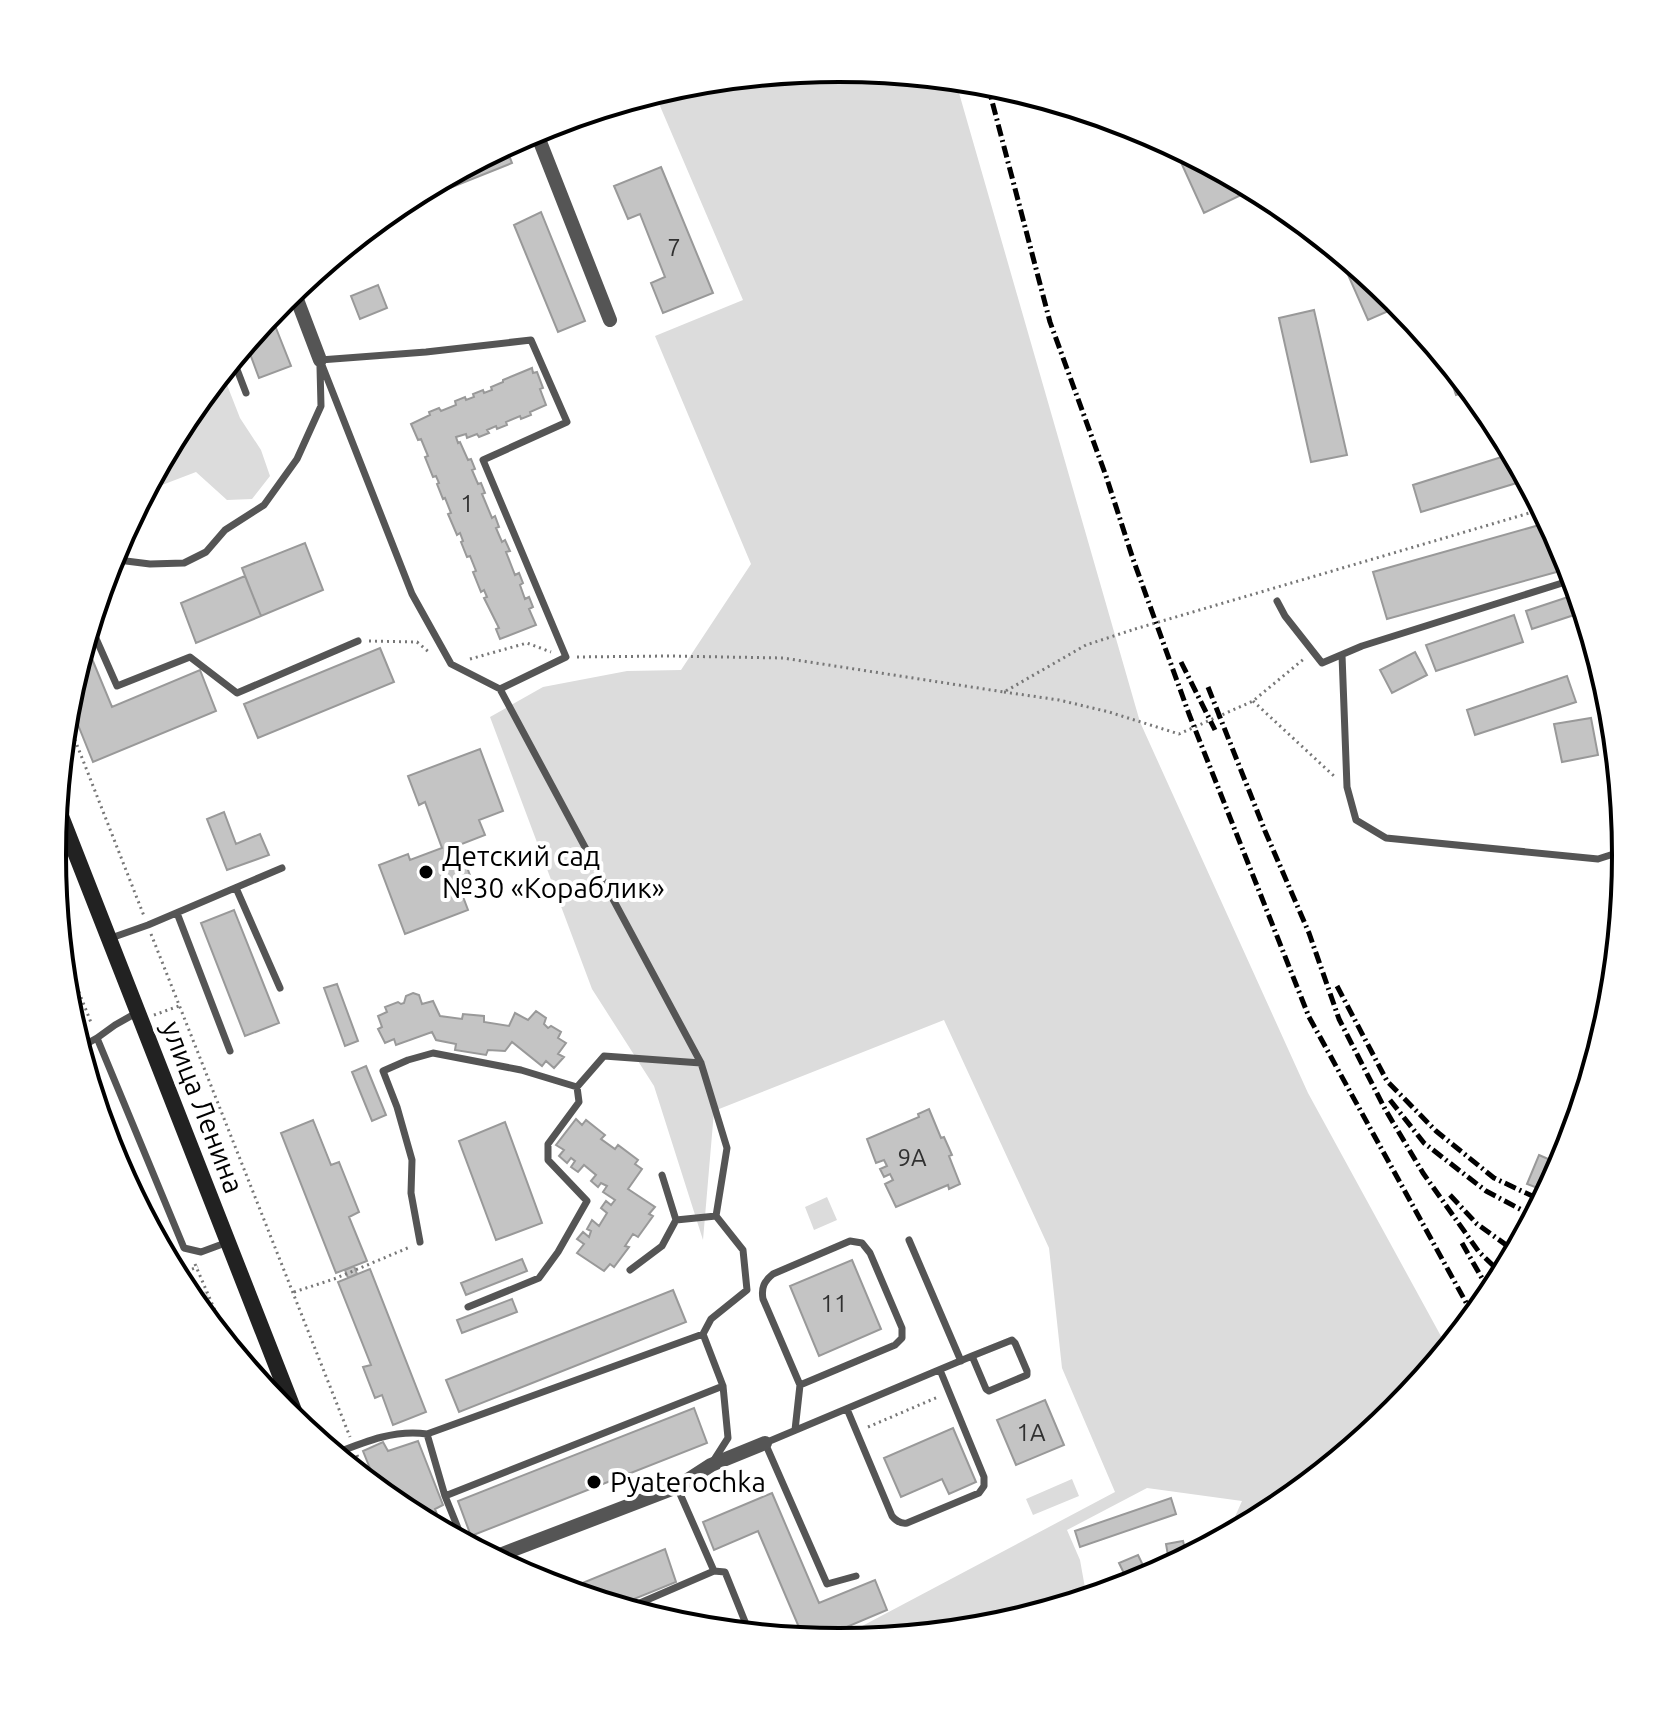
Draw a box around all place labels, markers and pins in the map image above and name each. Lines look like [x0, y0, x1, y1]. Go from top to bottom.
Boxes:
place label: Детский сад №30 «Кораблик» [442, 840, 665, 903]
marker: Детский сад №30 «Кораблик» [417, 863, 435, 881]
place label: Pyaterochka [610, 1466, 766, 1497]
marker: Pyaterochka [585, 1473, 603, 1491]

